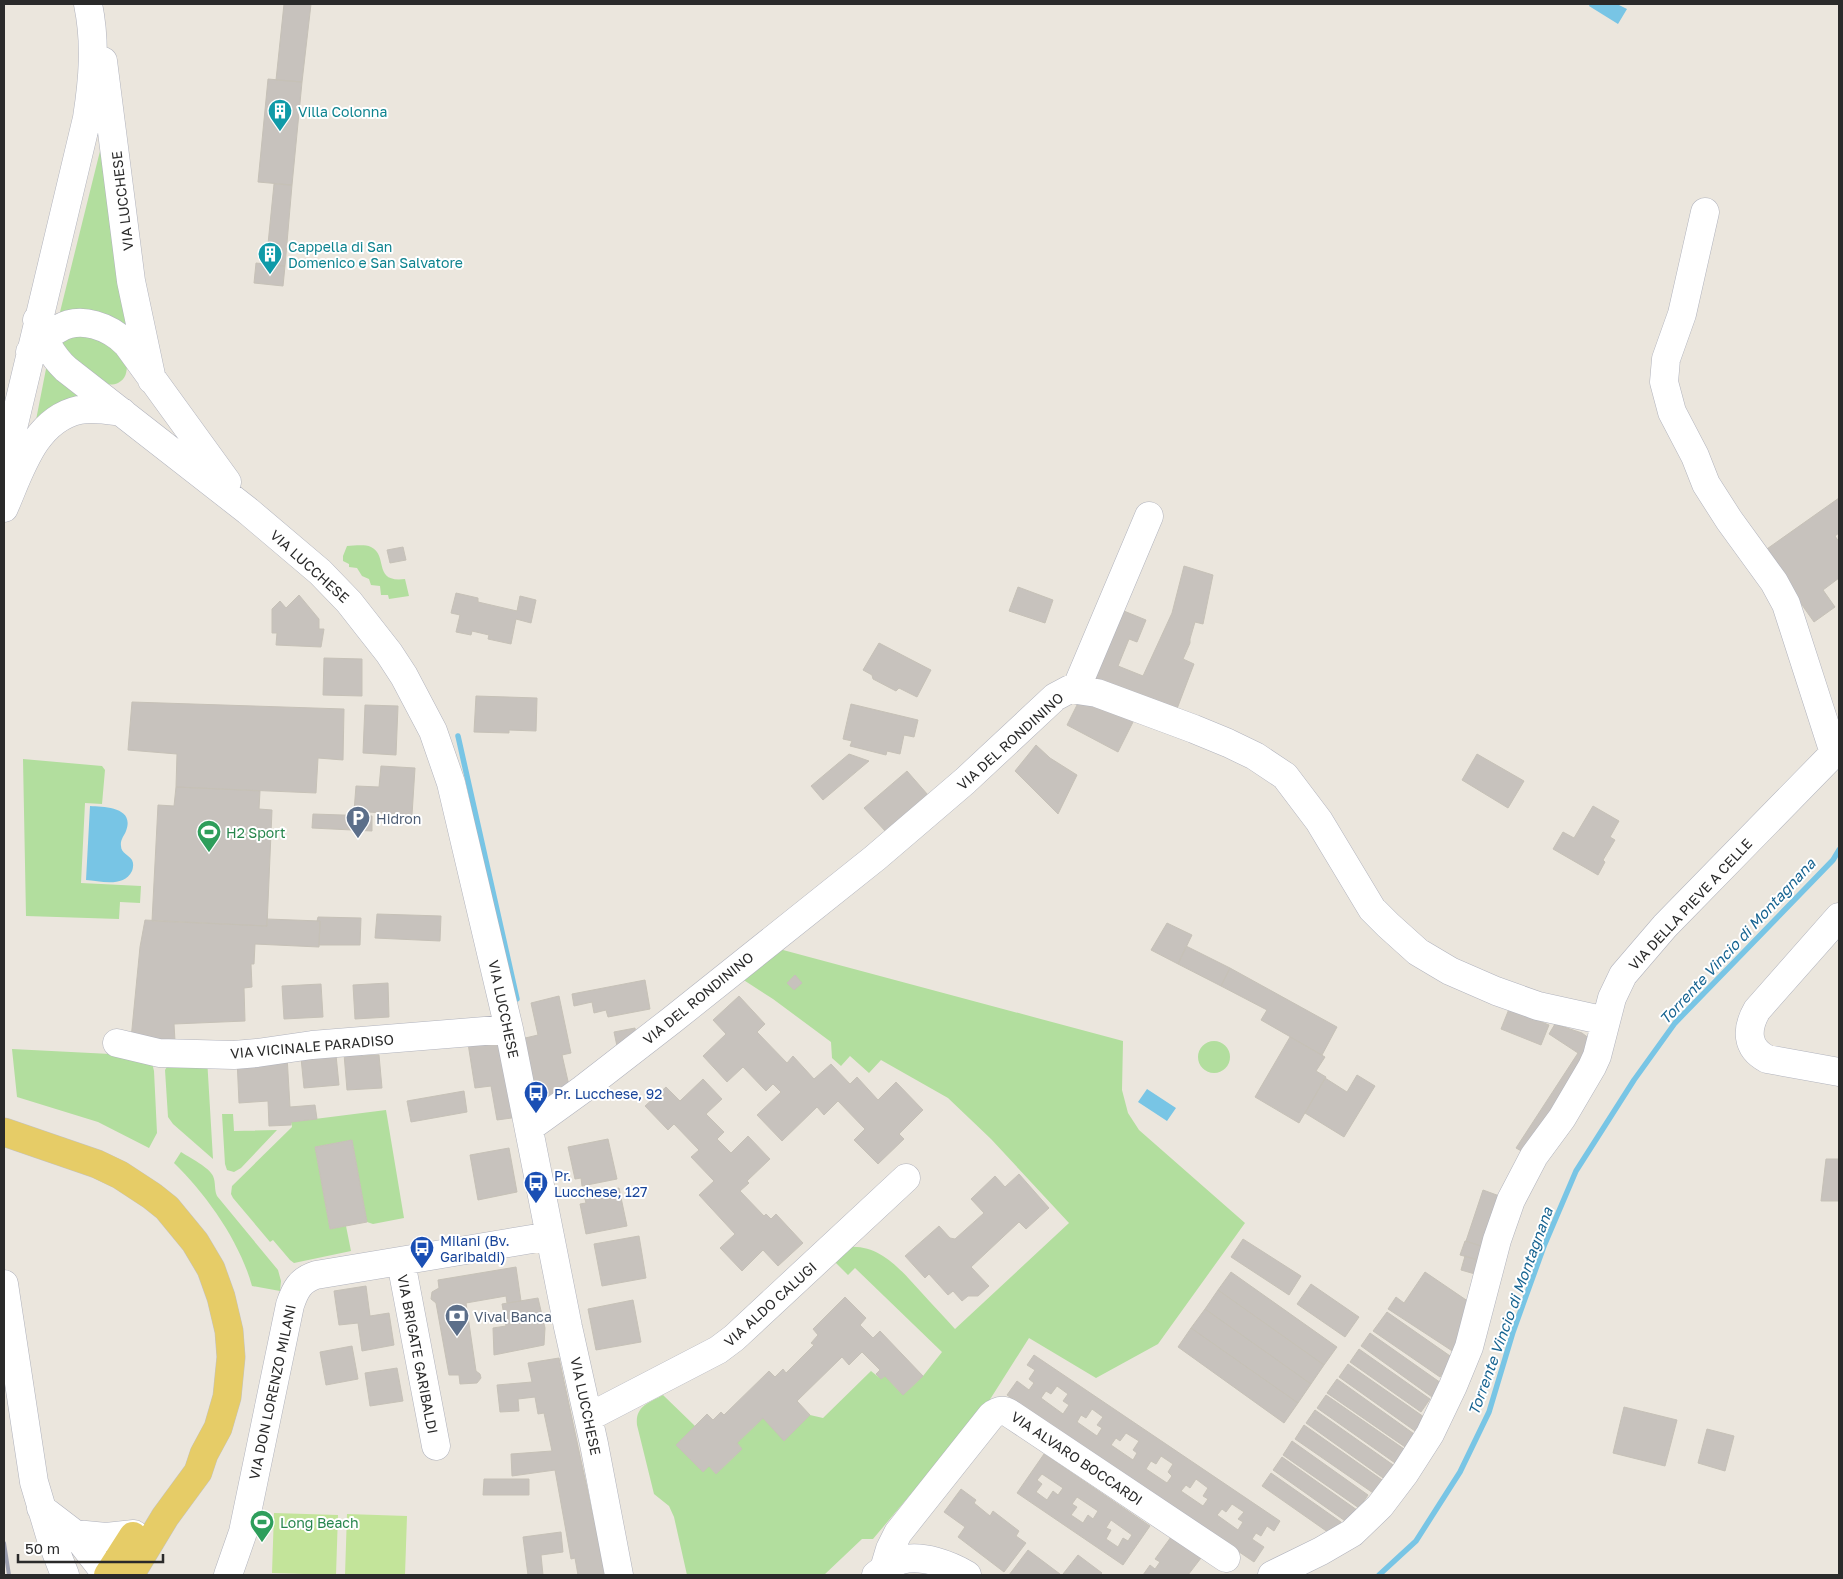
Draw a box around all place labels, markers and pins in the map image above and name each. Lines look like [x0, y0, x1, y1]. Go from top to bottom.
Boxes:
building icon: Villa Colonna [267, 98, 293, 132]
place label: Villa Colonna [298, 103, 387, 120]
place label: Cappella di San Domenico e San Salvatore [288, 238, 463, 271]
building icon: Cappella di San Domenico e San Salvatore [257, 241, 283, 275]
parking icon: Hidron [345, 805, 371, 839]
place label: Hidron [376, 810, 421, 827]
sports icon: H2 Sport [196, 819, 222, 853]
place label: H2 Sport [226, 824, 286, 841]
bus stop icon: Pr. Lucchese, 92 [523, 1080, 549, 1114]
place label: Pr. Lucchese, 92 [554, 1085, 662, 1102]
place label: Pr. Lucchese, 127 [554, 1167, 647, 1200]
bus stop icon: Pr. Lucchese, 127 [523, 1170, 549, 1204]
place label: Milani (Bv. Garibaldi) [440, 1232, 510, 1265]
bus stop icon: Milani (Bv. Garibaldi) [409, 1235, 435, 1269]
bank icon: Vival Banca [444, 1303, 470, 1337]
place label: Vival Banca [474, 1308, 552, 1325]
sports icon: Long Beach [249, 1509, 275, 1543]
place label: Long Beach [280, 1514, 359, 1531]

